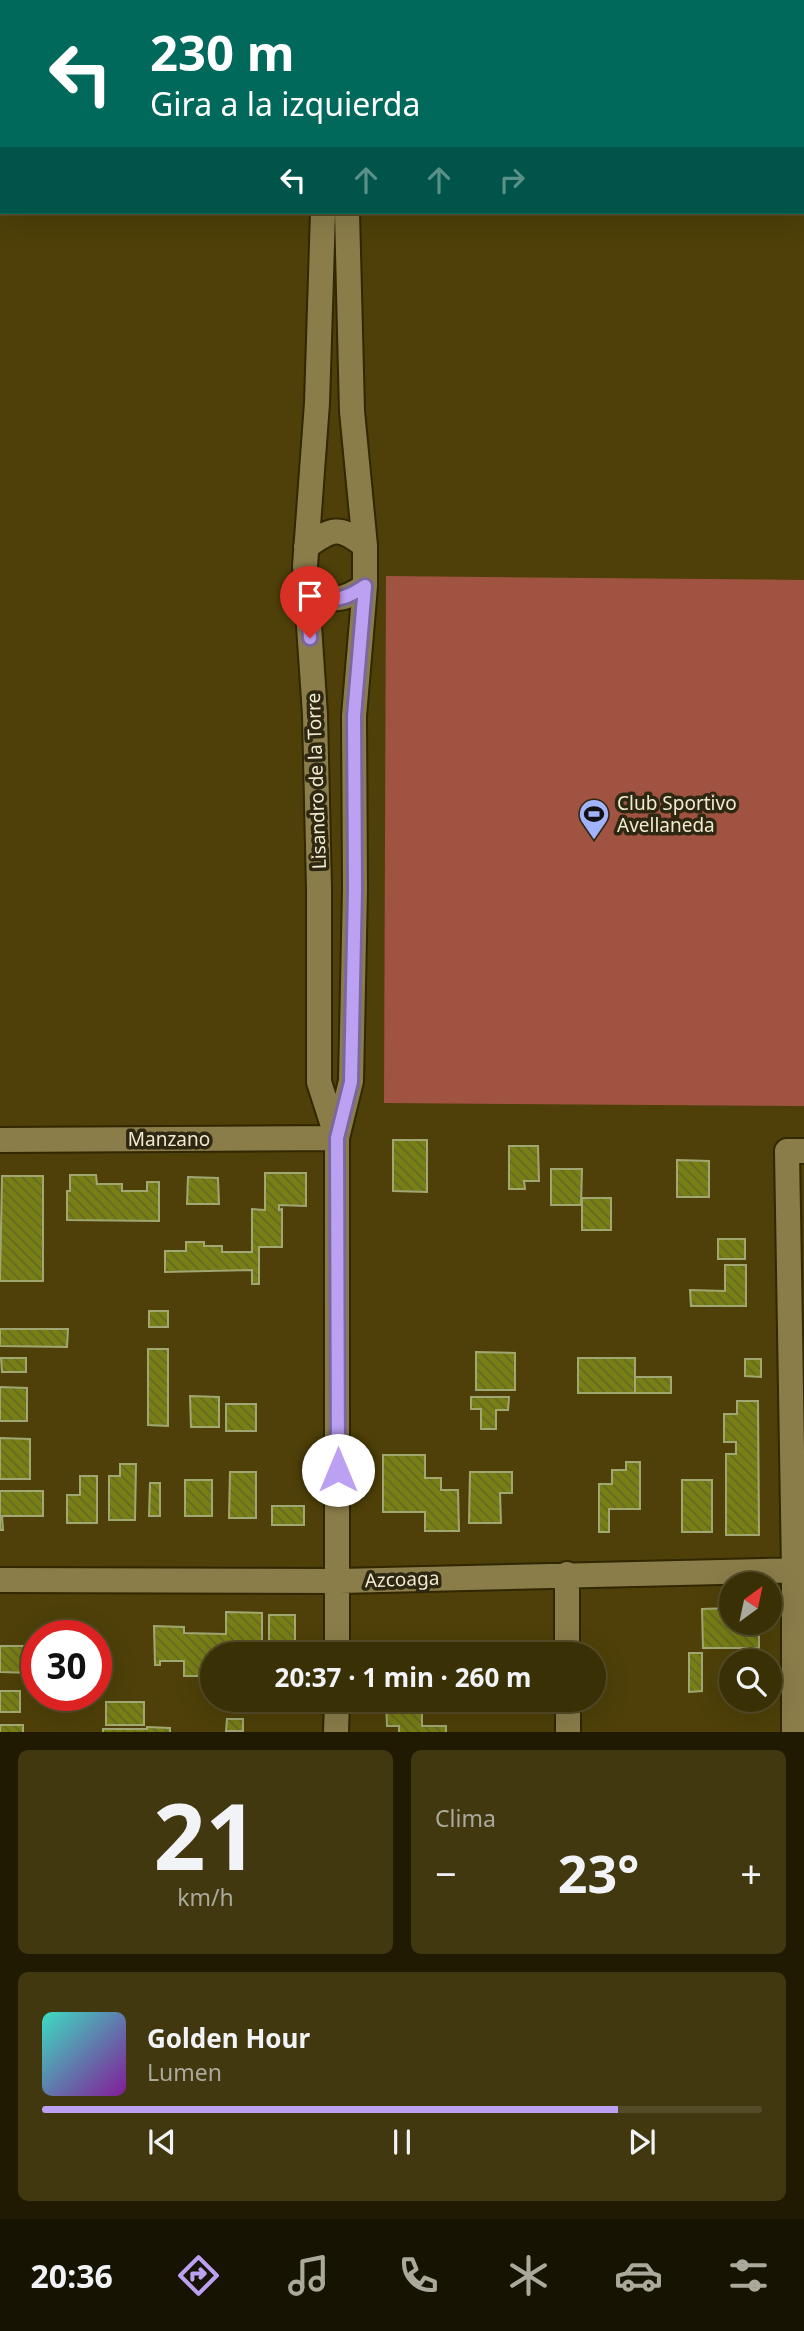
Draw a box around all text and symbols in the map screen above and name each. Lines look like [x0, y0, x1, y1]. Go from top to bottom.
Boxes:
text: 230 m [150, 19, 295, 85]
icon: left [35, 28, 126, 119]
text: Gira a la izquierda [150, 82, 420, 125]
icon: left [274, 161, 312, 199]
icon: ahead [347, 161, 385, 199]
icon: ahead [420, 161, 458, 199]
icon: right [493, 161, 531, 199]
pin [280, 566, 340, 638]
icon: arrive [291, 577, 329, 615]
street label: Lisandro de la Torre [300, 692, 332, 870]
place label: Club Sportivo Avellaneda [617, 790, 737, 838]
sports icon: Club Sportivo Avellaneda [577, 797, 611, 841]
street label: Manzano [128, 1126, 210, 1152]
position arrow [301, 1433, 375, 1507]
street label: Azcoaga [364, 1565, 440, 1593]
north arrow [719, 1572, 782, 1634]
map controls [719, 1572, 782, 1712]
speed limit sign: 30 [21, 1620, 112, 1711]
button: search [719, 1649, 782, 1712]
text: 20:37 · 1 min · 260 m [275, 1659, 531, 1695]
text: 21 [153, 1773, 258, 1897]
text: Clima [435, 1802, 496, 1834]
text: 23° [558, 1837, 639, 1908]
text: − [435, 1847, 457, 1899]
text: + [740, 1847, 762, 1899]
text: km/h [177, 1881, 234, 1913]
text: Golden Hour [147, 2020, 310, 2056]
text: Lumen [147, 2056, 222, 2088]
icon: previous [143, 2123, 181, 2161]
icon: pause [383, 2123, 421, 2161]
icon: next [623, 2123, 661, 2161]
icon: directions [174, 2251, 223, 2300]
icon: music [284, 2251, 333, 2300]
icon: phone [394, 2251, 443, 2300]
icon: climate [504, 2251, 553, 2300]
icon: car [614, 2251, 663, 2300]
icon: filters [724, 2251, 773, 2300]
text: 20:36 [31, 2254, 113, 2297]

